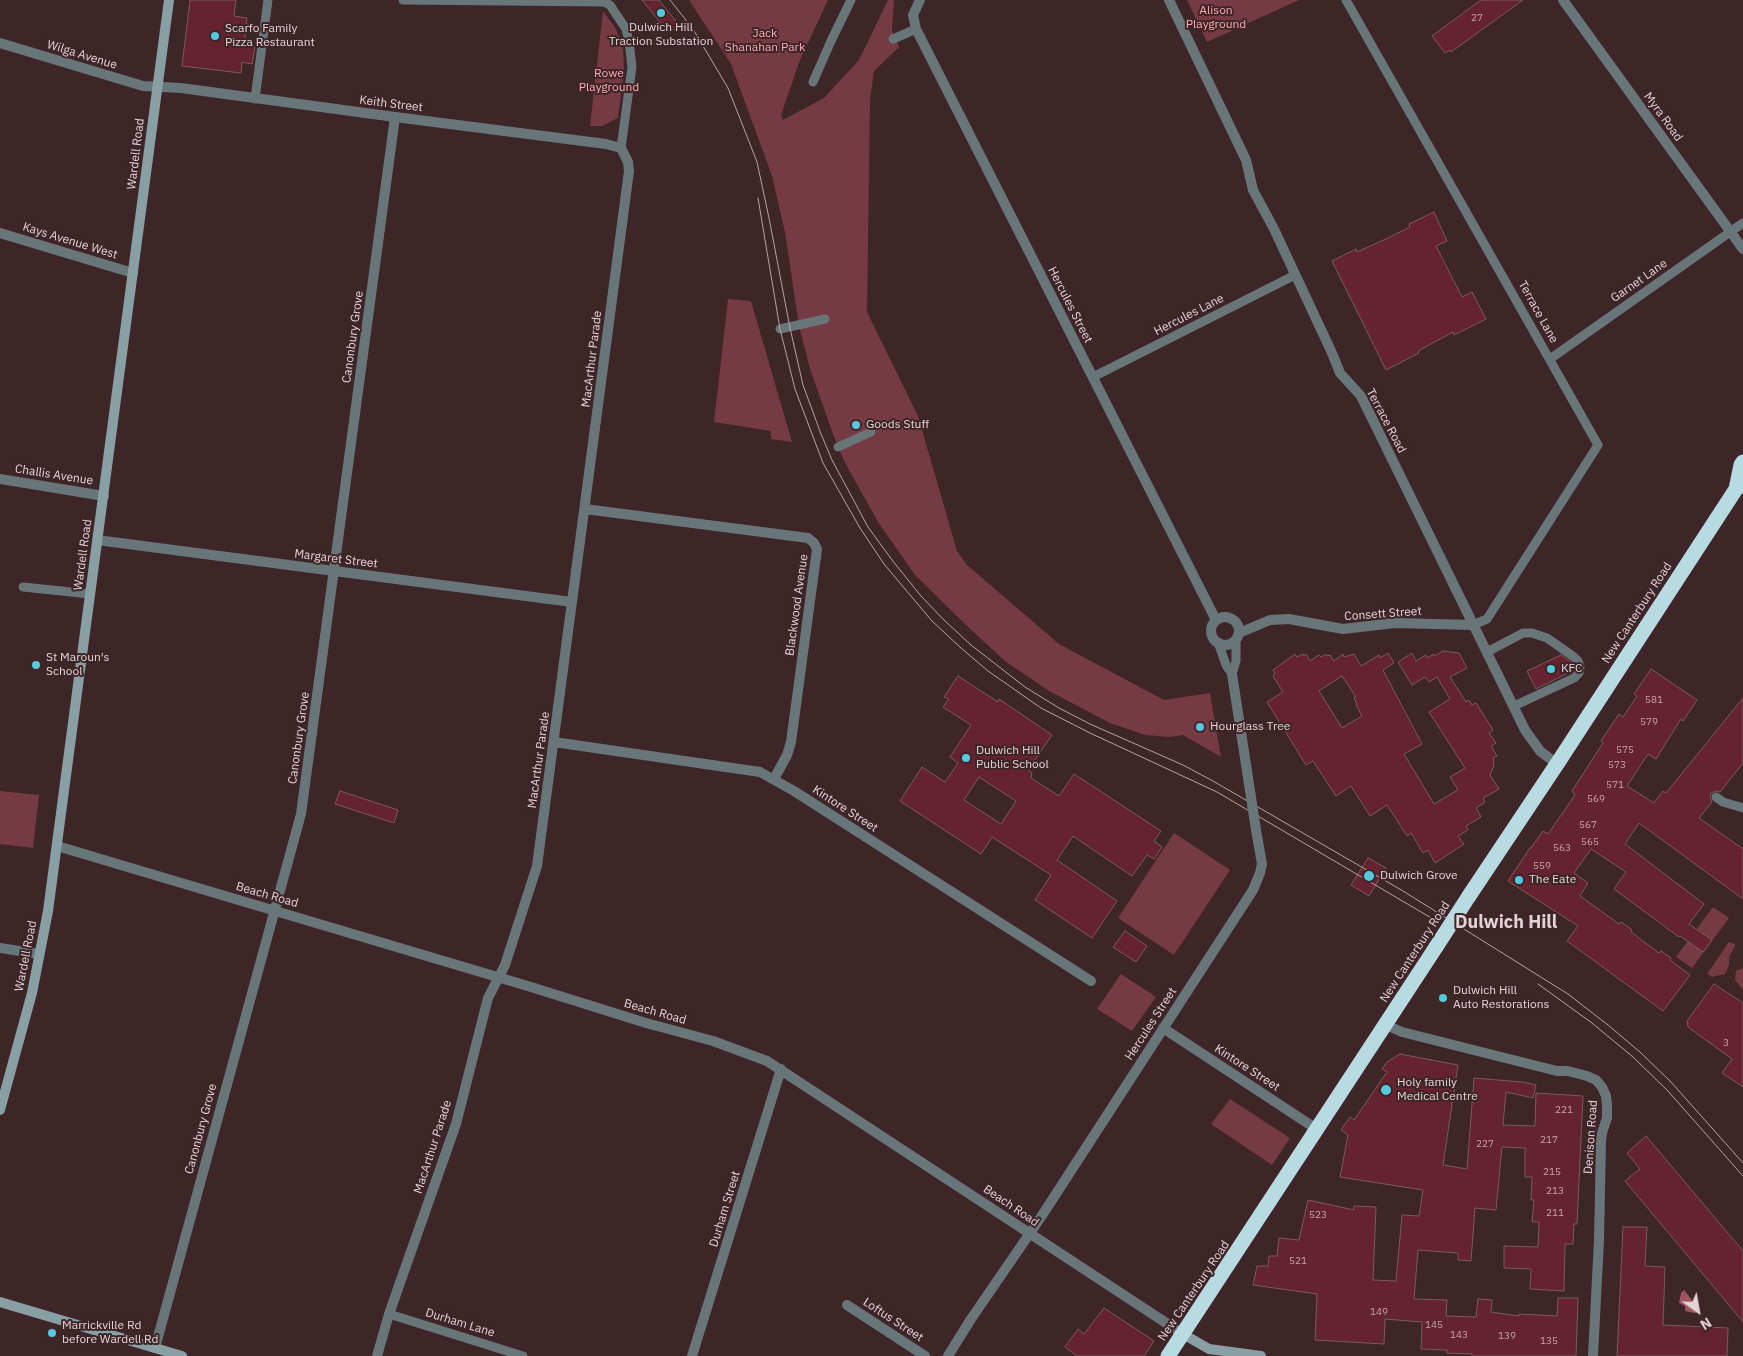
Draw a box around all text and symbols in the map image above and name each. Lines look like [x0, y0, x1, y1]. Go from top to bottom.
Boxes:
park label: Alison Playground [1186, 4, 1246, 32]
marker: Dulwich Hill Traction Substation [655, 7, 667, 19]
house number: 27 [1471, 12, 1483, 24]
place label: Dulwich Hill Traction Substation [609, 21, 713, 49]
place label: Scarfo Family Pizza Restaurant [225, 22, 315, 50]
park label: Jack Shanahan Park [725, 27, 805, 55]
marker: Scarfo Family Pizza Restaurant [209, 30, 221, 42]
street label: Wilga Avenue [45, 38, 119, 72]
park label: Rowe Playground [579, 67, 639, 95]
street label: Myra Road [1640, 90, 1686, 144]
street label: Keith Street [359, 93, 423, 115]
street label: Wardell Road [124, 118, 148, 190]
street label: Kays Avenue West [21, 220, 119, 262]
street label: Garnet Lane [1608, 256, 1670, 306]
street label: Hercules Street [1045, 264, 1095, 346]
street label: Terrace Lane [1515, 278, 1561, 346]
street label: Canonbury Grove [339, 290, 367, 384]
street label: Hercules Lane [1152, 291, 1226, 339]
street label: MacArthur Parade [579, 310, 605, 408]
street label: Terrace Road [1363, 386, 1409, 456]
place label: Goods Stuff [866, 418, 929, 432]
marker: Goods Stuff [850, 419, 862, 431]
street label: Challis Avenue [14, 462, 94, 488]
street label: Wardell Road [71, 518, 95, 592]
street label: Margaret Street [293, 547, 379, 571]
street label: Blackwood Avenue [783, 553, 811, 657]
street label: New Canterbury Road [1599, 560, 1675, 666]
street label: Consett Street [1344, 604, 1422, 624]
place label: St Maroun's School [46, 651, 109, 679]
marker: St Maroun's School [30, 659, 42, 671]
place label: KFC [1561, 662, 1583, 676]
marker: KFC [1545, 663, 1557, 675]
street label: Canonbury Grove [285, 691, 313, 785]
house number: 581 [1645, 694, 1663, 706]
street label: MacArthur Parade [525, 711, 553, 809]
house number: 579 [1640, 716, 1658, 728]
place label: Hourglass Tree [1210, 720, 1290, 734]
marker: Hourglass Tree [1194, 721, 1206, 733]
place label: Dulwich Hill Public School [976, 744, 1049, 772]
house number: 575 [1616, 744, 1634, 756]
marker: Dulwich Hill Public School [960, 752, 972, 764]
house number: 573 [1608, 759, 1626, 771]
house number: 571 [1606, 779, 1624, 791]
street label: Kintore Street [810, 783, 880, 835]
house number: 569 [1587, 793, 1605, 805]
house number: 567 [1579, 819, 1597, 831]
house number: 565 [1581, 836, 1599, 848]
house number: 563 [1553, 842, 1571, 854]
house number: 559 [1533, 860, 1551, 872]
marker: Dulwich Grove [1362, 869, 1376, 883]
place label: Dulwich Grove [1380, 869, 1458, 883]
place label: The Eate [1529, 873, 1576, 887]
marker: The Eate [1513, 874, 1525, 886]
street label: Beach Road [234, 879, 300, 911]
street label: New Canterbury Road [1377, 899, 1453, 1005]
district label: Dulwich Hill [1455, 912, 1557, 934]
street label: Wardell Road [12, 919, 40, 993]
place label: Dulwich Hill Auto Restorations [1453, 984, 1549, 1012]
street label: Hercules Street [1122, 985, 1180, 1063]
marker: Dulwich Hill Auto Restorations [1437, 992, 1449, 1004]
street label: Beach Road [622, 996, 688, 1028]
house number: 3 [1723, 1037, 1729, 1049]
street label: Kintore Street [1212, 1042, 1282, 1094]
place label: Holy family Medical Centre [1397, 1076, 1478, 1104]
street label: Canonbury Grove [182, 1082, 220, 1176]
marker: Holy family Medical Centre [1379, 1083, 1393, 1097]
street label: MacArthur Parade [411, 1098, 455, 1196]
street label: Denison Road [1581, 1099, 1601, 1175]
house number: 221 [1555, 1104, 1573, 1116]
house number: 217 [1540, 1134, 1558, 1146]
house number: 227 [1476, 1138, 1494, 1150]
house number: 215 [1543, 1166, 1561, 1178]
street label: Durham Street [707, 1169, 743, 1249]
street label: Beach Road [980, 1182, 1042, 1230]
house number: 213 [1546, 1185, 1564, 1197]
house number: 211 [1546, 1207, 1564, 1219]
house number: 523 [1309, 1209, 1327, 1221]
street label: New Canterbury Road [1155, 1238, 1233, 1344]
house number: 521 [1289, 1255, 1307, 1267]
north arrow [1673, 1286, 1723, 1336]
street label: Loftus Street [860, 1295, 926, 1345]
street label: Durham Lane [424, 1306, 496, 1340]
house number: 149 [1370, 1306, 1388, 1318]
text: N [1697, 1313, 1715, 1334]
place label: Marrickville Rd before Wardell Rd [62, 1319, 158, 1347]
house number: 145 [1425, 1319, 1443, 1331]
marker: Marrickville Rd before Wardell Rd [46, 1327, 58, 1339]
house number: 143 [1450, 1329, 1468, 1341]
house number: 139 [1498, 1330, 1516, 1342]
house number: 135 [1540, 1335, 1558, 1347]

